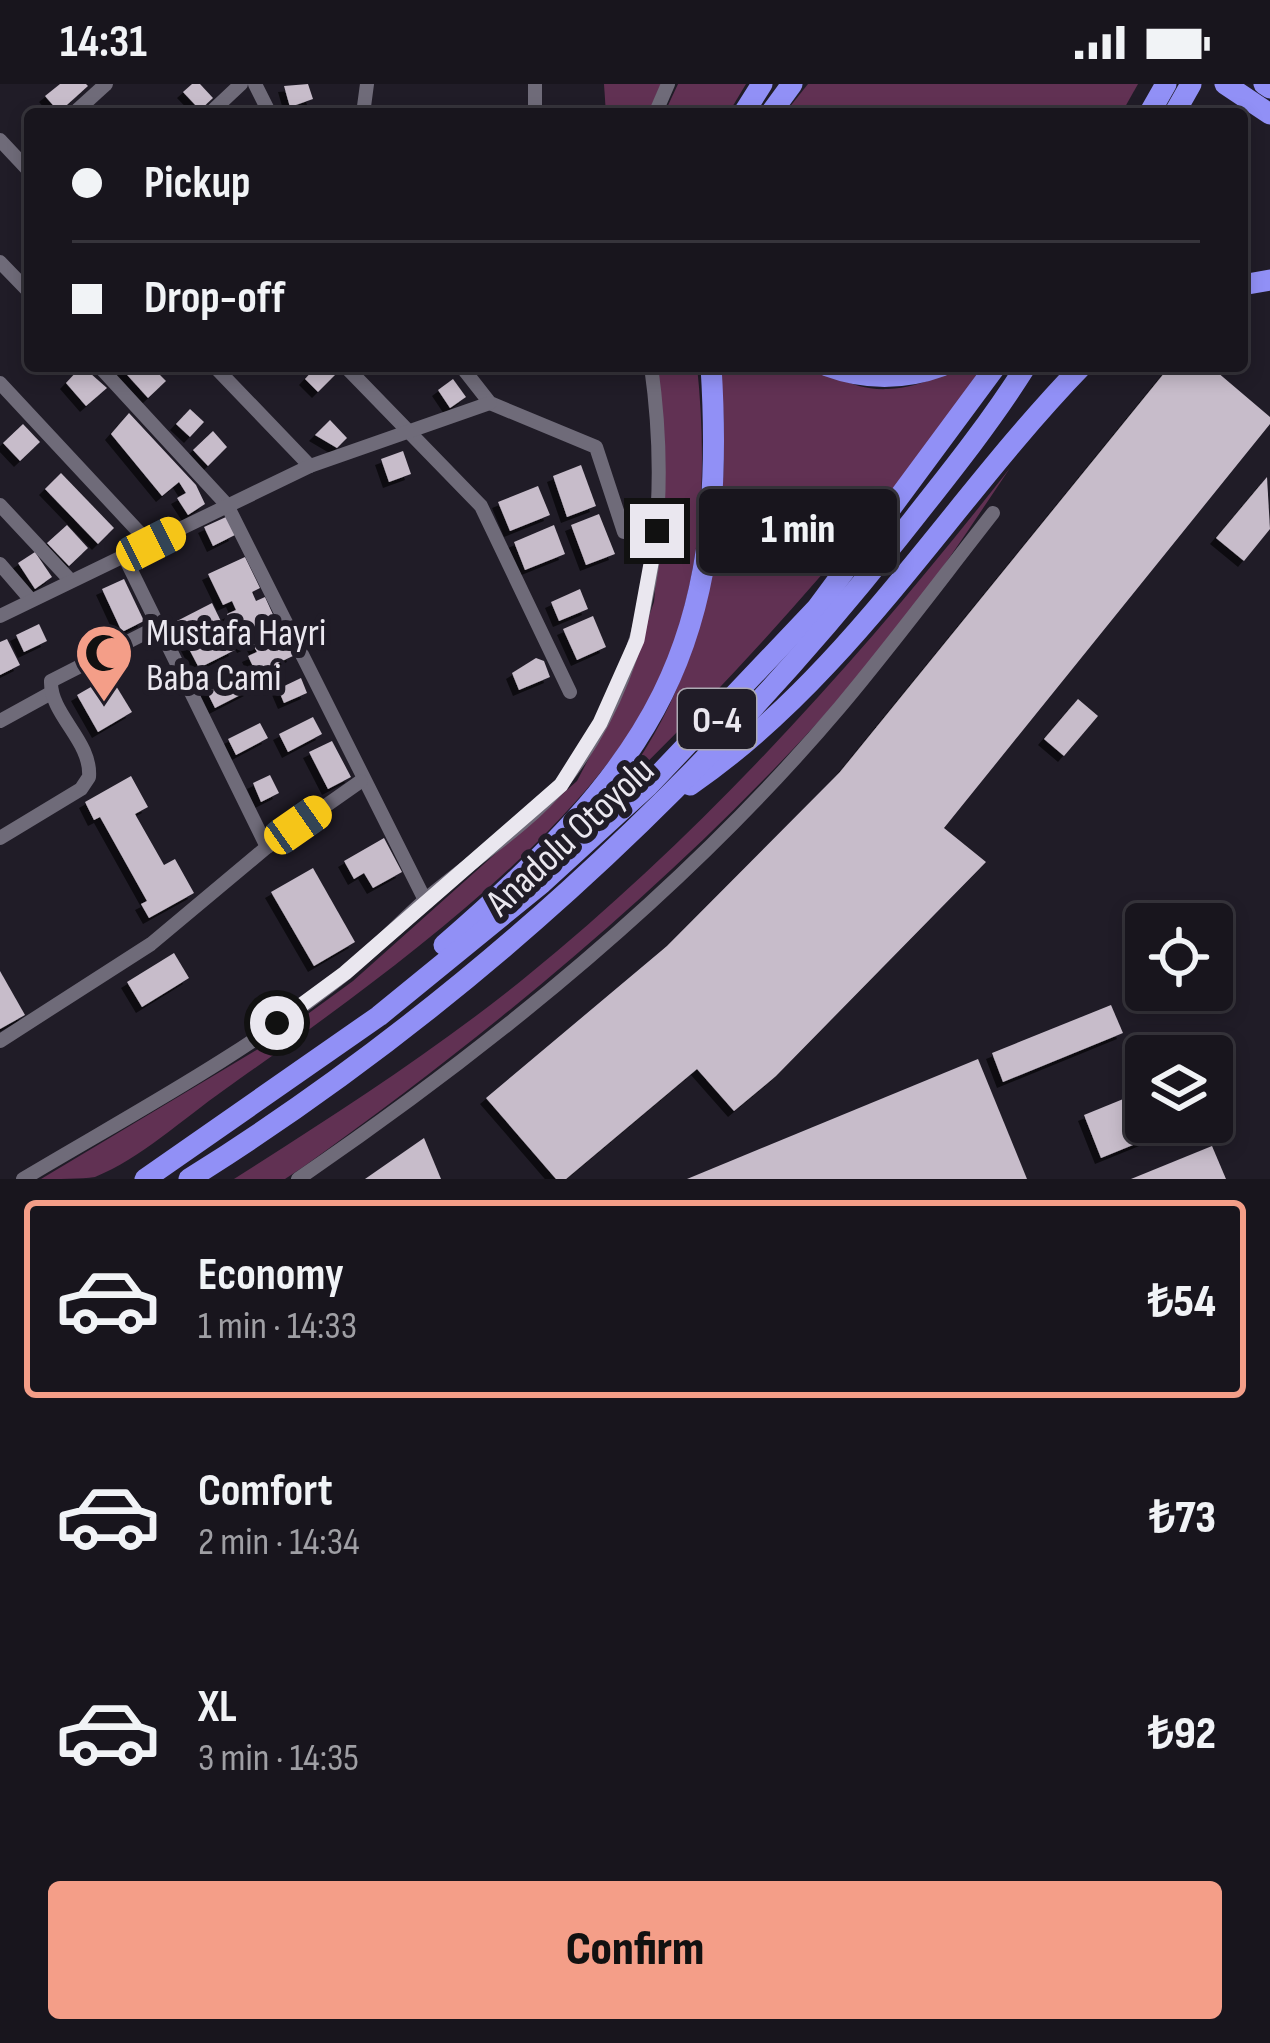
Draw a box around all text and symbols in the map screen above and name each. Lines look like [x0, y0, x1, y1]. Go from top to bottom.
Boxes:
text: 14:31 [60, 15, 147, 70]
text: Pickup [144, 156, 251, 211]
text: Drop-off [144, 271, 285, 326]
callout: 1 min [699, 489, 897, 573]
route end [630, 504, 684, 558]
text: 1 min [761, 507, 835, 554]
car [111, 512, 191, 576]
place label: Mustafa Hayri Baba Cami [146, 610, 326, 702]
mosque icon: Mustafa Hayri Baba Cami [73, 622, 135, 704]
road number: O-4 [678, 689, 756, 749]
street label: Anadolu Otoyolu [476, 747, 664, 927]
car [258, 790, 338, 860]
map controls [1125, 903, 1233, 1143]
button: locate [1125, 903, 1233, 1011]
route start [250, 996, 304, 1050]
button: layers [1125, 1035, 1233, 1143]
icon: car [54, 1245, 162, 1353]
text: Economy [198, 1248, 344, 1303]
text: ₺54 [1148, 1275, 1216, 1330]
text: 1 min · 14:33 [198, 1303, 357, 1350]
icon: car [54, 1461, 162, 1569]
text: Comfort [198, 1464, 333, 1519]
text: ₺73 [1149, 1491, 1216, 1546]
text: 2 min · 14:34 [198, 1519, 359, 1566]
icon: car [54, 1677, 162, 1785]
text: XL [198, 1680, 237, 1735]
text: ₺92 [1148, 1707, 1216, 1762]
text: 3 min · 14:35 [198, 1735, 359, 1782]
button: Confirm [48, 1881, 1222, 2019]

